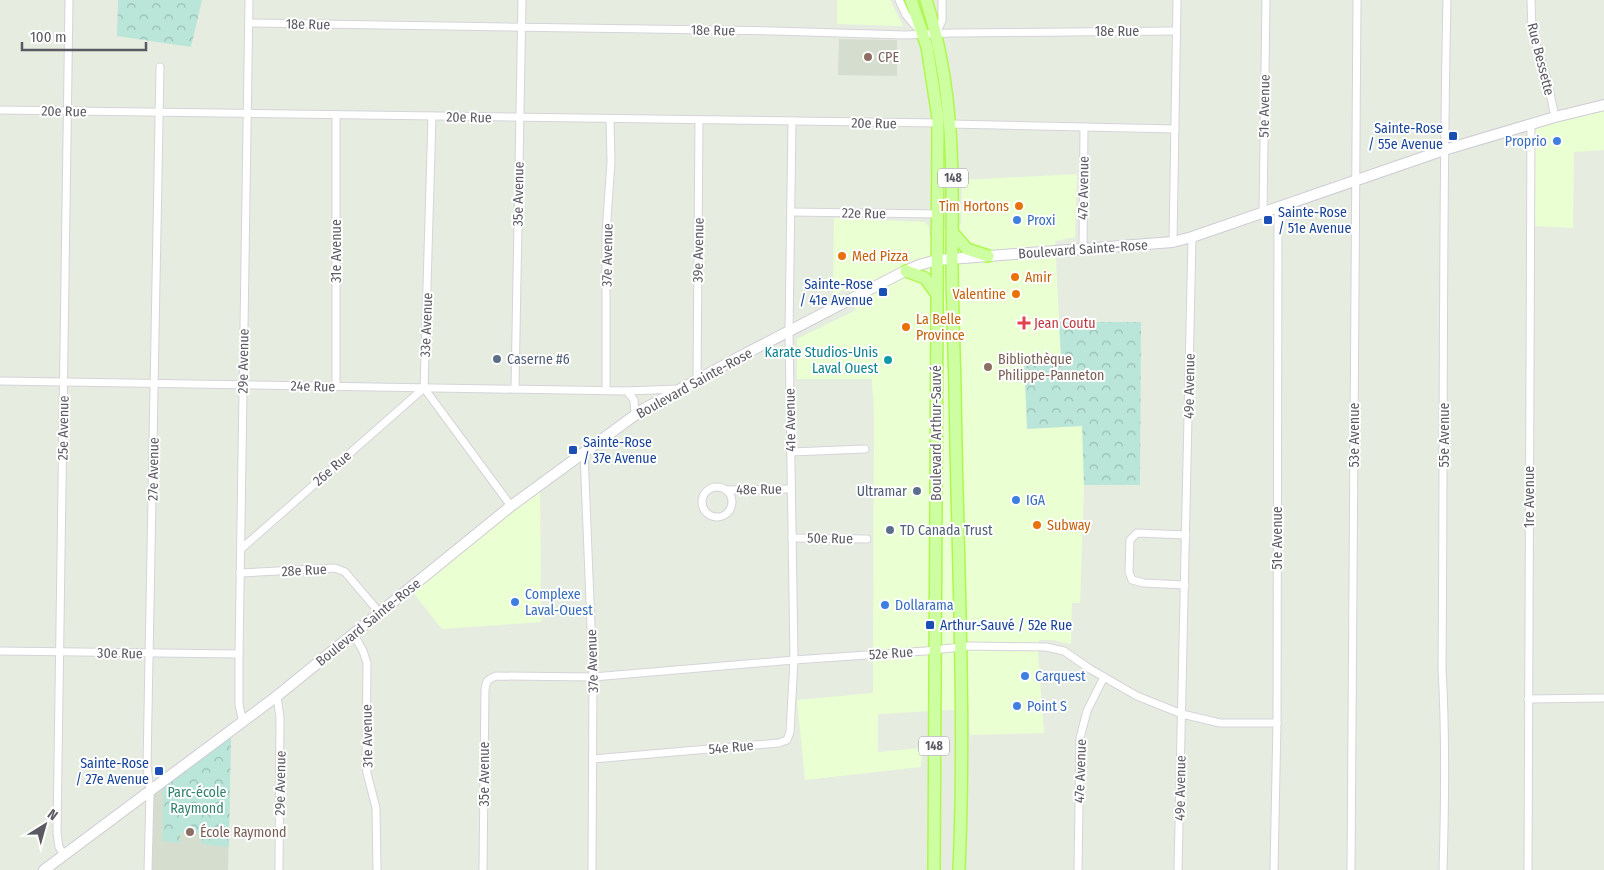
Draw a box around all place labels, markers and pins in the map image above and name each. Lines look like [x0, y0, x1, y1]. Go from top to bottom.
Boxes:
place label: CPE [878, 49, 899, 66]
marker: CPE [862, 51, 874, 63]
place label: Sainte-Rose / 55e Avenue [1368, 120, 1443, 153]
marker: Sainte-Rose / 55e Avenue [1447, 130, 1459, 142]
place label: Proprio [1505, 133, 1547, 150]
marker: Proprio [1551, 135, 1563, 147]
place label: Tim Hortons [939, 198, 1009, 215]
marker: Tim Hortons [1013, 200, 1025, 212]
place label: Sainte-Rose / 51e Avenue [1278, 204, 1351, 237]
place label: Proxi [1027, 212, 1055, 229]
marker: Proxi [1011, 214, 1023, 226]
marker: Sainte-Rose / 51e Avenue [1262, 214, 1274, 226]
place label: Med Pizza [852, 248, 908, 265]
marker: Med Pizza [836, 250, 848, 262]
place label: Amir [1025, 269, 1052, 286]
marker: Amir [1009, 271, 1021, 283]
place label: Sainte-Rose / 41e Avenue [799, 276, 873, 309]
marker: Sainte-Rose / 41e Avenue [877, 286, 889, 298]
place label: Valentine [952, 286, 1006, 303]
marker: Valentine [1010, 288, 1022, 300]
place label: La Belle Province [916, 311, 965, 344]
place label: Jean Coutu [1034, 315, 1096, 332]
marker: Jean Coutu [1018, 317, 1030, 329]
marker: La Belle Province [900, 321, 912, 333]
place label: Karate Studios-Unis Laval Ouest [765, 344, 878, 377]
place label: Caserne #6 [507, 351, 570, 368]
place label: Bibliothèque Philippe-Panneton [998, 351, 1104, 384]
marker: Caserne #6 [491, 353, 503, 365]
marker: Karate Studios-Unis Laval Ouest [882, 354, 894, 366]
marker: Bibliothèque Philippe-Panneton [982, 361, 994, 373]
place label: Sainte-Rose / 37e Avenue [583, 434, 657, 467]
marker: Sainte-Rose / 37e Avenue [567, 444, 579, 456]
place label: Ultramar [857, 483, 907, 500]
marker: Ultramar [911, 485, 923, 497]
place label: IGA [1026, 492, 1046, 509]
marker: IGA [1010, 494, 1022, 506]
place label: Subway [1047, 517, 1091, 534]
marker: Subway [1031, 519, 1043, 531]
place label: TD Canada Trust [900, 522, 993, 539]
marker: TD Canada Trust [884, 524, 896, 536]
place label: Complexe Laval-Ouest [525, 586, 593, 619]
marker: Complexe Laval-Ouest [509, 596, 521, 608]
place label: Dollarama [895, 597, 954, 614]
marker: Dollarama [879, 599, 891, 611]
place label: Arthur-Sauvé / 52e Rue [940, 617, 1072, 634]
marker: Arthur-Sauvé / 52e Rue [924, 619, 936, 631]
place label: Carquest [1035, 668, 1086, 685]
marker: Carquest [1019, 670, 1031, 682]
place label: Point S [1027, 698, 1067, 715]
marker: Point S [1011, 700, 1023, 712]
place label: Sainte-Rose / 27e Avenue [76, 755, 149, 788]
marker: Sainte-Rose / 27e Avenue [153, 765, 165, 777]
place label: École Raymond [200, 823, 287, 841]
marker: École Raymond [184, 826, 196, 838]

